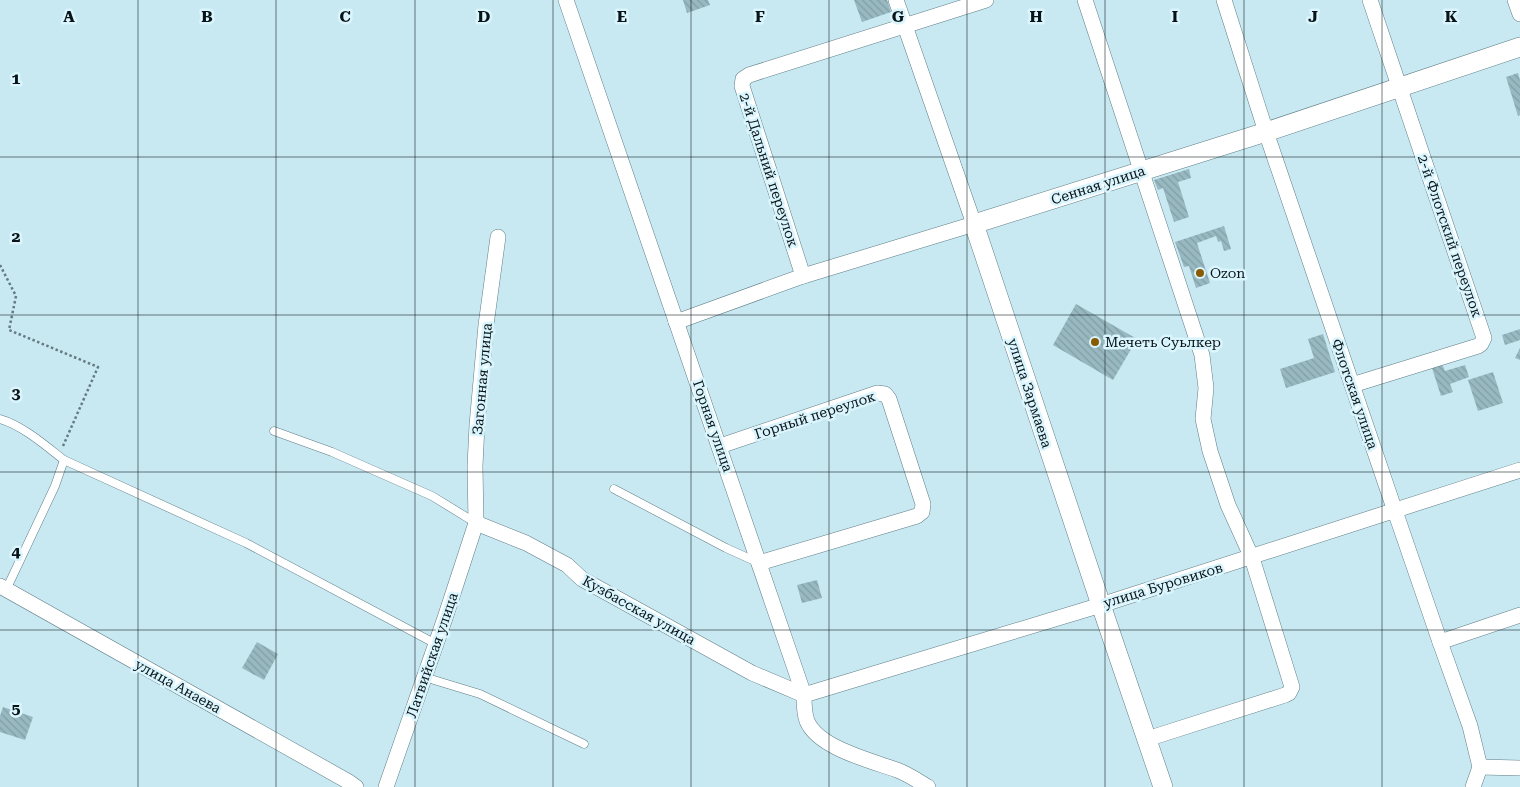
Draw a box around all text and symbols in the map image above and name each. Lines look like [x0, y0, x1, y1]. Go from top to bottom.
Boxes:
text: A [63, 7, 75, 26]
text: B [201, 7, 213, 26]
text: C [339, 7, 351, 26]
text: D [478, 7, 491, 26]
text: E [617, 7, 627, 26]
text: F [755, 7, 765, 26]
text: G [892, 7, 905, 26]
text: H [1029, 7, 1043, 26]
text: I [1172, 7, 1178, 26]
text: J [1308, 7, 1318, 26]
text: K [1445, 7, 1458, 26]
text: 1 [12, 69, 21, 88]
street label: 2-й Дальний переулок [736, 91, 802, 249]
street label: 2-й Флотский переулок [1415, 153, 1485, 319]
street label: Сенная улица [1049, 162, 1147, 208]
text: 2 [12, 227, 21, 246]
place label: Ozon [1210, 265, 1245, 281]
marker: Ozon [1194, 267, 1206, 279]
street label: Загонная улица [469, 322, 495, 436]
place label: Мечеть Суьлкер [1105, 334, 1221, 350]
street label: улица Зармаева [1005, 336, 1055, 450]
marker: Мечеть Суьлкер [1089, 336, 1101, 348]
street label: Флотская улица [1329, 337, 1381, 452]
street label: Горная улица [690, 378, 736, 474]
text: 3 [12, 384, 21, 403]
street label: Горный переулок [753, 388, 878, 442]
text: 4 [12, 542, 21, 561]
street label: улица Буровиков [1101, 559, 1225, 611]
street label: Кузбасская улица [580, 572, 699, 648]
street label: Латвийская улица [403, 590, 461, 720]
street label: улица Анаева [132, 656, 224, 716]
text: 5 [12, 699, 21, 718]

